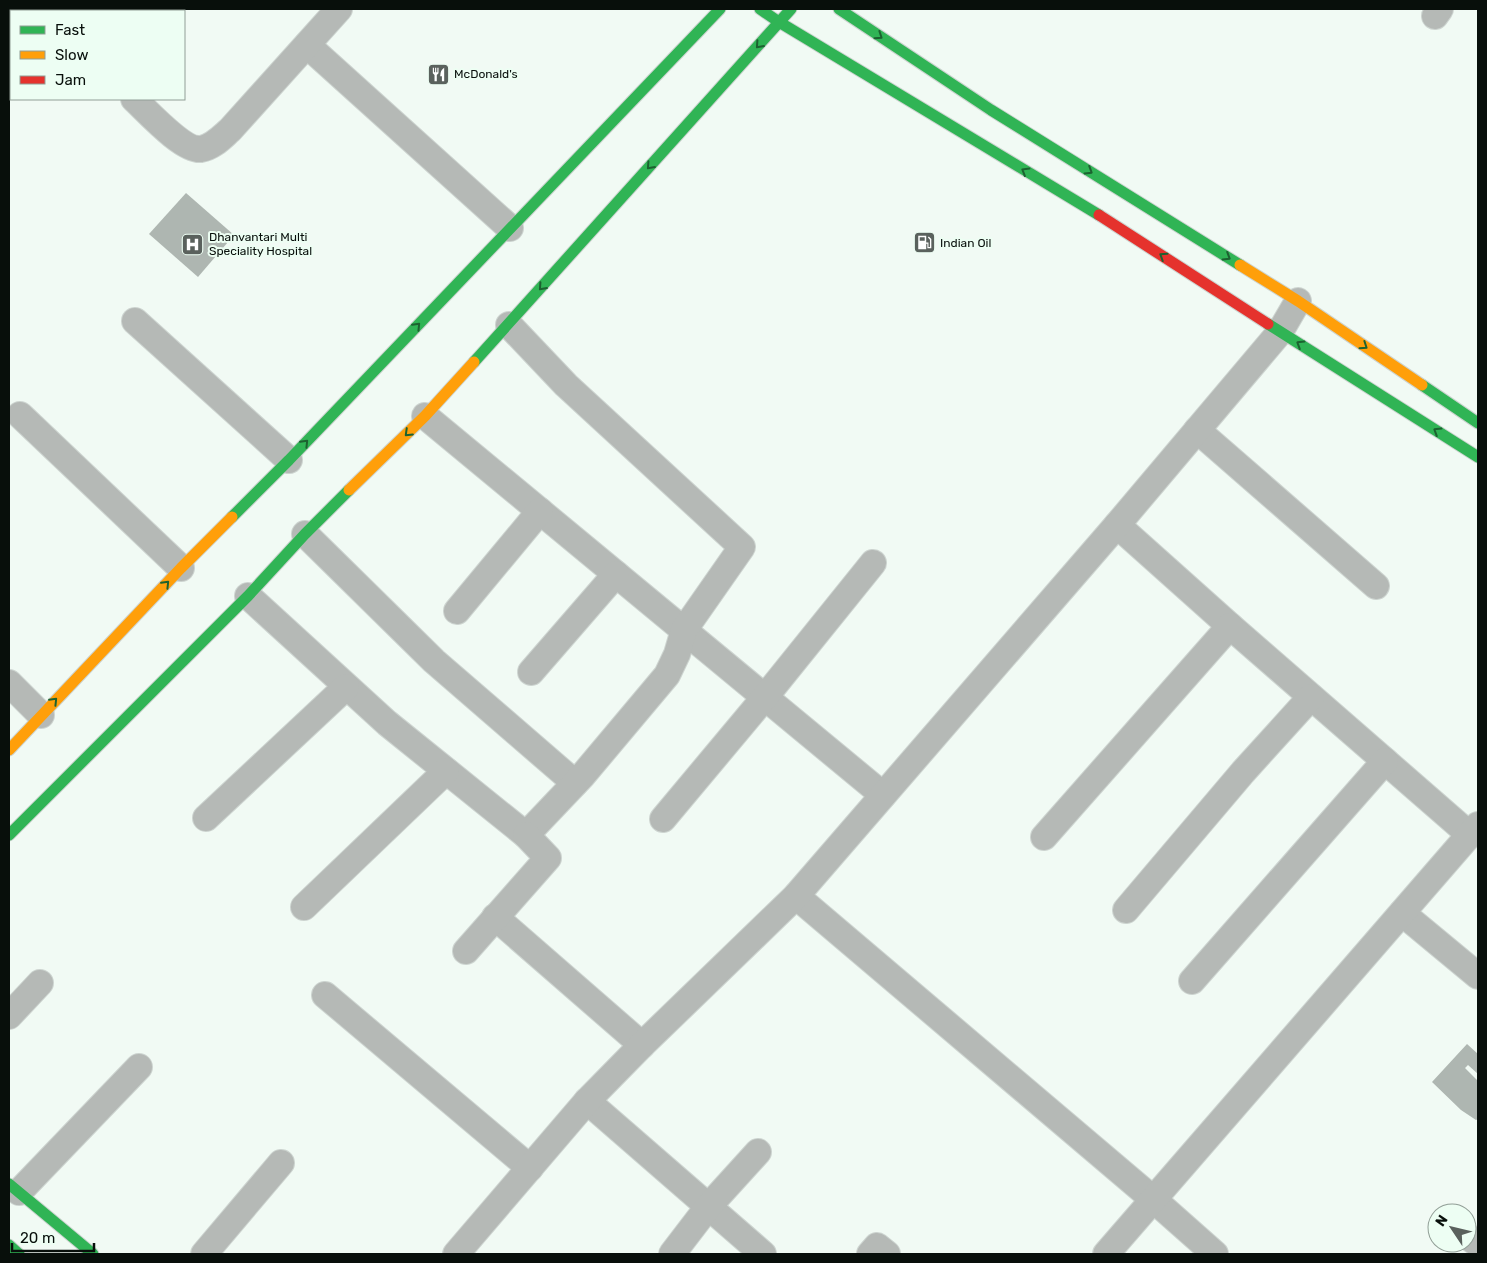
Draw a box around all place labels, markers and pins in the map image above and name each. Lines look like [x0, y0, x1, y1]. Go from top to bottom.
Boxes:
restaurant icon: McDonald's [426, 62, 450, 86]
place label: McDonald's [454, 67, 518, 81]
place label: Dhanvantari Multi Speciality Hospital [209, 230, 312, 258]
fuel station icon: Indian Oil [912, 231, 936, 255]
hospital icon: Dhanvantari Multi Speciality Hospital [181, 232, 205, 256]
place label: Indian Oil [940, 236, 991, 250]

